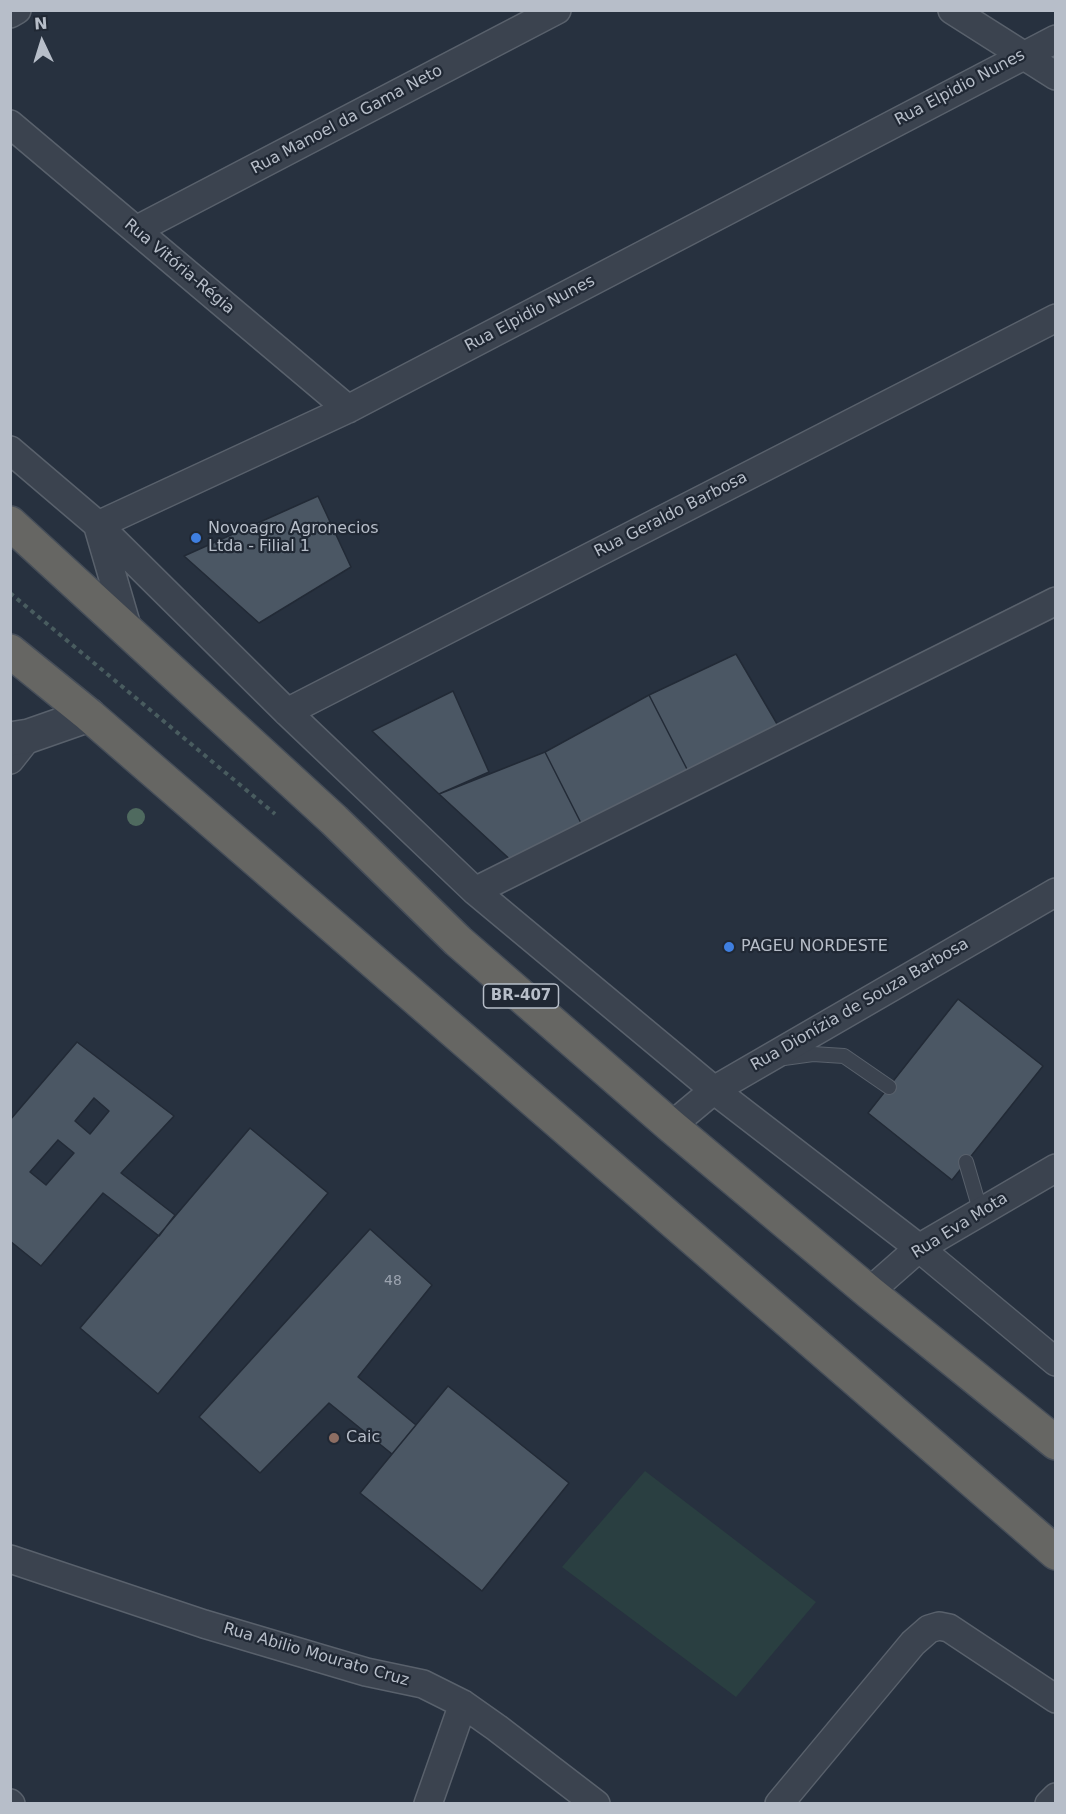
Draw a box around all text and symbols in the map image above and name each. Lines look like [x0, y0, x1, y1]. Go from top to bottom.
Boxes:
north arrow [12, 12, 72, 72]
text: N [33, 14, 48, 33]
street label: Rua Elpidio Nunes [892, 46, 1028, 130]
street label: Rua Manoel da Gama Neto [248, 61, 446, 179]
street label: Rua Vitória-Régia [120, 215, 238, 319]
street label: Rua Elpidio Nunes [462, 272, 598, 356]
street label: Rua Geraldo Barbosa [591, 468, 751, 562]
place label: Novoagro Agronecios Ltda - Filial 1 [208, 519, 379, 557]
marker: Novoagro Agronecios Ltda - Filial 1 [189, 531, 203, 545]
street label: Rua Dionízia de Souza Barbosa [748, 935, 972, 1075]
place label: PAGEU NORDESTE [741, 937, 888, 957]
marker: PAGEU NORDESTE [722, 940, 736, 954]
road number: BR-407 [484, 984, 558, 1008]
street label: Rua Eva Mota [908, 1189, 1012, 1263]
house number: 48 [384, 1273, 402, 1289]
place label: Caic [346, 1428, 380, 1448]
marker: Caic [327, 1431, 341, 1445]
street label: Rua Abilio Mourato Cruz [221, 1619, 411, 1691]

